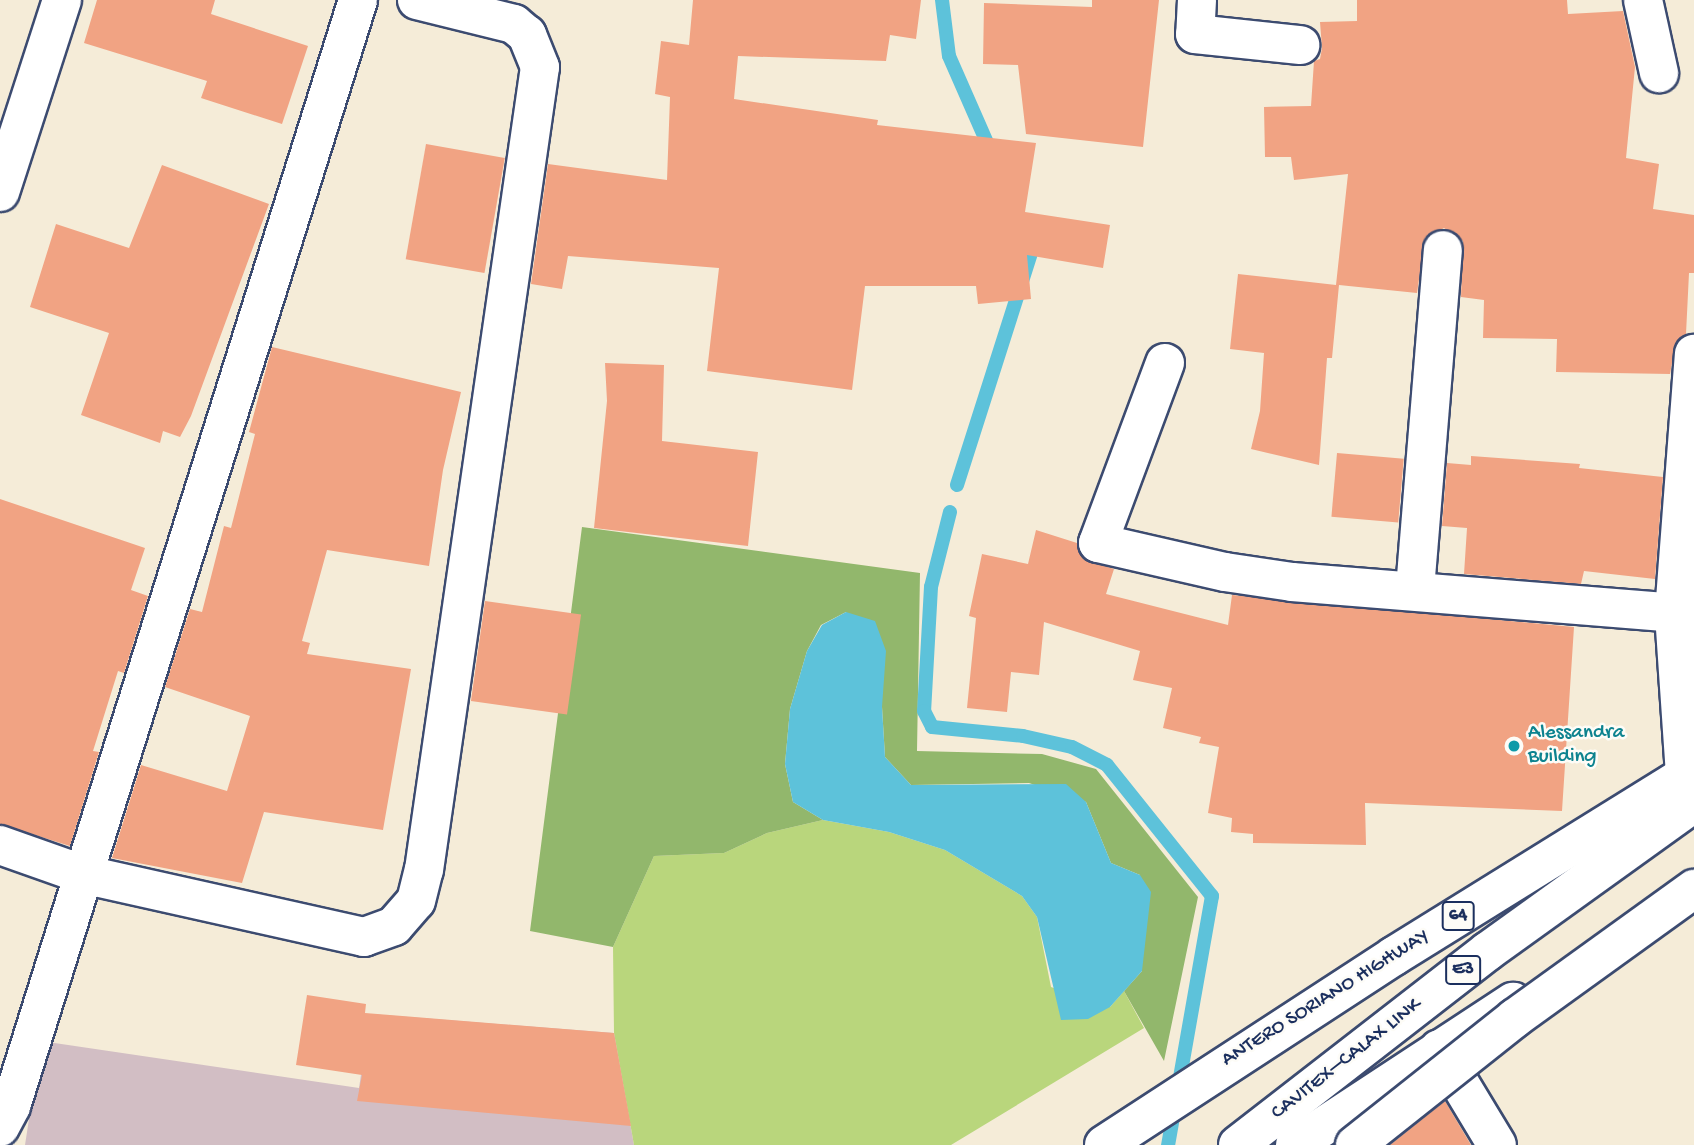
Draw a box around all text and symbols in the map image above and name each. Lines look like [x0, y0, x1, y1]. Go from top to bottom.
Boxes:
place label: Alessandra Building [1528, 721, 1624, 771]
marker: Alessandra Building [1506, 738, 1522, 754]
road number: 64 [1440, 900, 1476, 932]
street label: ANTERO SORIANO HIGHWAY [1217, 925, 1435, 1073]
road number: E3 [1444, 954, 1482, 986]
street label: CAVITEX–CALAX LINK [1267, 994, 1427, 1126]

